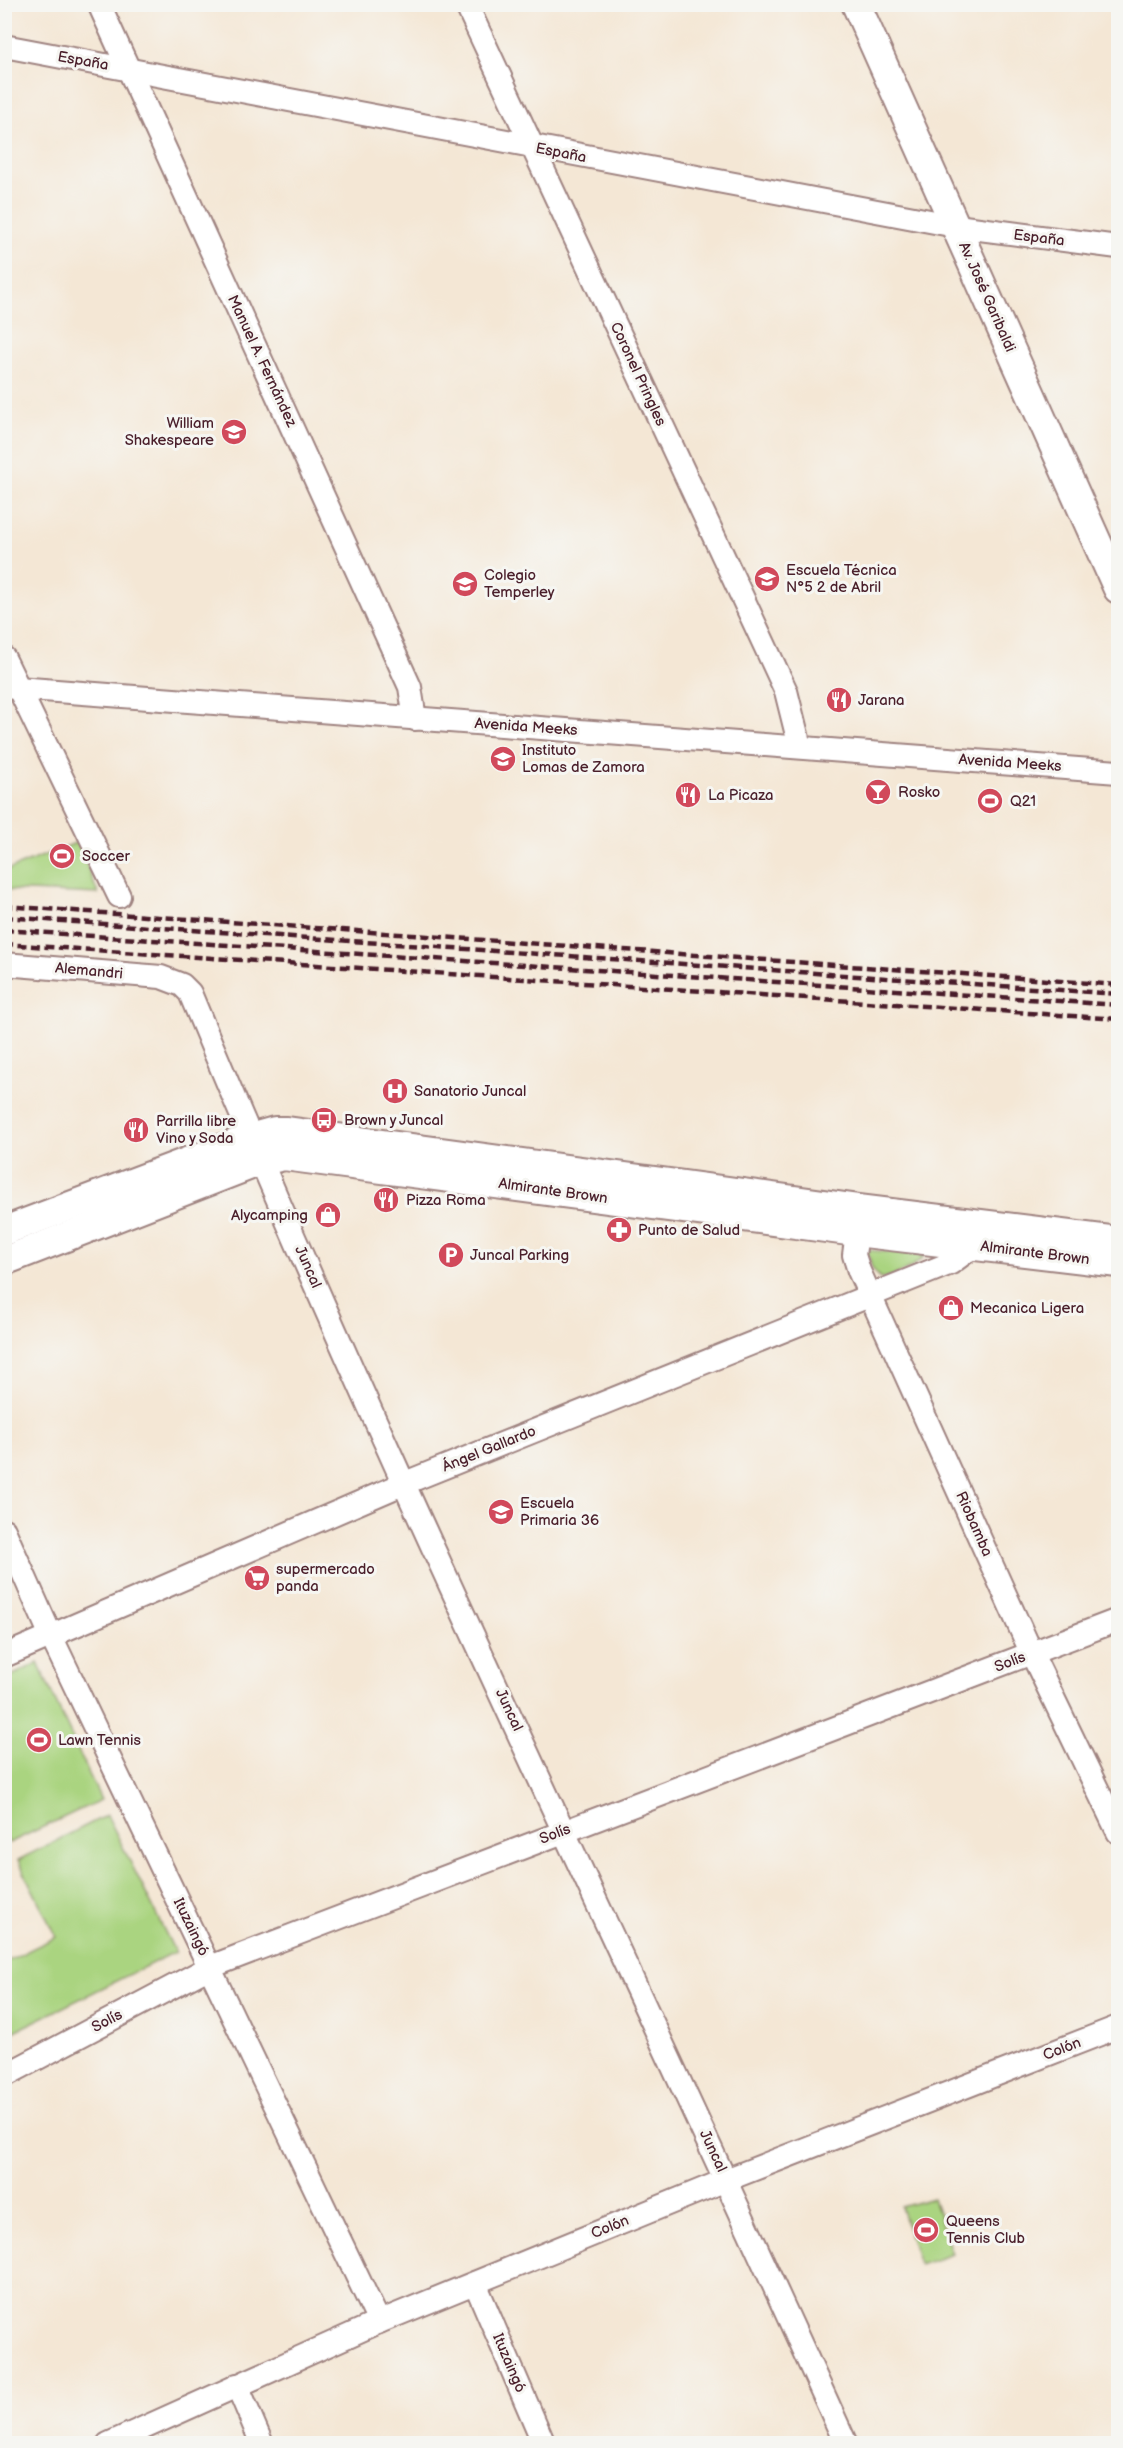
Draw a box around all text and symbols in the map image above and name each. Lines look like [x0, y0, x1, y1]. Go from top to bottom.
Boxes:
street label: España [56, 47, 110, 75]
street label: España [534, 139, 588, 167]
street label: España [1012, 225, 1066, 251]
street label: Av. José Garibaldi [954, 239, 1020, 355]
street label: Manuel A. Fernández [223, 292, 301, 431]
street label: Coronel Pringles [606, 319, 671, 430]
place label: William Shakespeare [125, 414, 214, 450]
school or university icon: William Shakespeare [219, 417, 249, 447]
place label: Escuela Técnica N°5 2 de Abril [786, 561, 897, 597]
school or university icon: Escuela Técnica N°5 2 de Abril [752, 564, 782, 594]
place label: Colegio Temperley [484, 566, 555, 602]
school or university icon: Colegio Temperley [450, 569, 480, 599]
restaurant icon: Jarana [824, 685, 854, 715]
place label: Jarana [858, 691, 905, 710]
street label: Avenida Meeks [474, 714, 579, 740]
place label: Instituto Lomas de Zamora [522, 741, 645, 777]
school or university icon: Instituto Lomas de Zamora [488, 744, 518, 774]
street label: Avenida Meeks [958, 750, 1063, 776]
bar icon: Rosko [863, 777, 893, 807]
restaurant icon: La Picaza [673, 780, 703, 810]
place label: Rosko [898, 783, 940, 802]
place label: La Picaza [708, 786, 774, 805]
sports icon: Q21 [975, 786, 1005, 816]
place label: Q21 [1010, 792, 1036, 811]
sports icon: Soccer [47, 841, 77, 871]
place label: Soccer [82, 847, 130, 866]
street label: Alemandri [54, 959, 124, 983]
hospital icon: Sanatorio Juncal [380, 1076, 410, 1106]
place label: Sanatorio Juncal [414, 1082, 526, 1101]
bus stop icon: Brown y Juncal [309, 1105, 339, 1135]
place label: Brown y Juncal [344, 1111, 443, 1130]
place label: Parrilla libre Vino y Soda [156, 1112, 236, 1148]
restaurant icon: Parrilla libre Vino y Soda [121, 1115, 151, 1145]
street label: Almirante Brown [497, 1174, 609, 1208]
restaurant icon: Pizza Roma [371, 1185, 401, 1215]
place label: Pizza Roma [406, 1191, 486, 1210]
shop icon: Alycamping [313, 1200, 343, 1230]
place label: Alycamping [231, 1206, 308, 1225]
pharmacy icon: Punto de Salud [604, 1215, 634, 1245]
place label: Punto de Salud [638, 1221, 740, 1240]
street label: Almirante Brown [979, 1237, 1091, 1269]
parking icon: Juncal Parking [436, 1240, 466, 1270]
street label: Juncal [290, 1243, 326, 1291]
place label: Juncal Parking [470, 1246, 569, 1265]
shop icon: Mecanica Ligera [936, 1293, 966, 1323]
place label: Mecanica Ligera [970, 1299, 1084, 1318]
street label: Ángel Gallardo [439, 1422, 539, 1476]
street label: Riobamba [951, 1489, 997, 1559]
place label: Escuela Primaria 36 [520, 1494, 599, 1530]
school or university icon: Escuela Primaria 36 [486, 1497, 516, 1527]
place label: supermercado panda [276, 1560, 375, 1596]
supermarket icon: supermercado panda [242, 1563, 272, 1593]
street label: Solís [992, 1647, 1029, 1677]
street label: Juncal [491, 1686, 527, 1734]
sports icon: Lawn Tennis [24, 1725, 54, 1755]
place label: Lawn Tennis [58, 1731, 142, 1750]
street label: Solís [537, 1819, 574, 1849]
street label: Ituzaingó [169, 1895, 213, 1959]
street label: Solís [88, 2005, 126, 2037]
street label: Colón [1040, 2033, 1084, 2065]
street label: Juncal [695, 2127, 731, 2175]
street label: Colón [588, 2211, 632, 2243]
place label: Queens Tennis Club [946, 2212, 1026, 2248]
sports icon: Queens Tennis Club [911, 2215, 941, 2245]
street label: Ituzaingó [488, 2331, 530, 2395]

